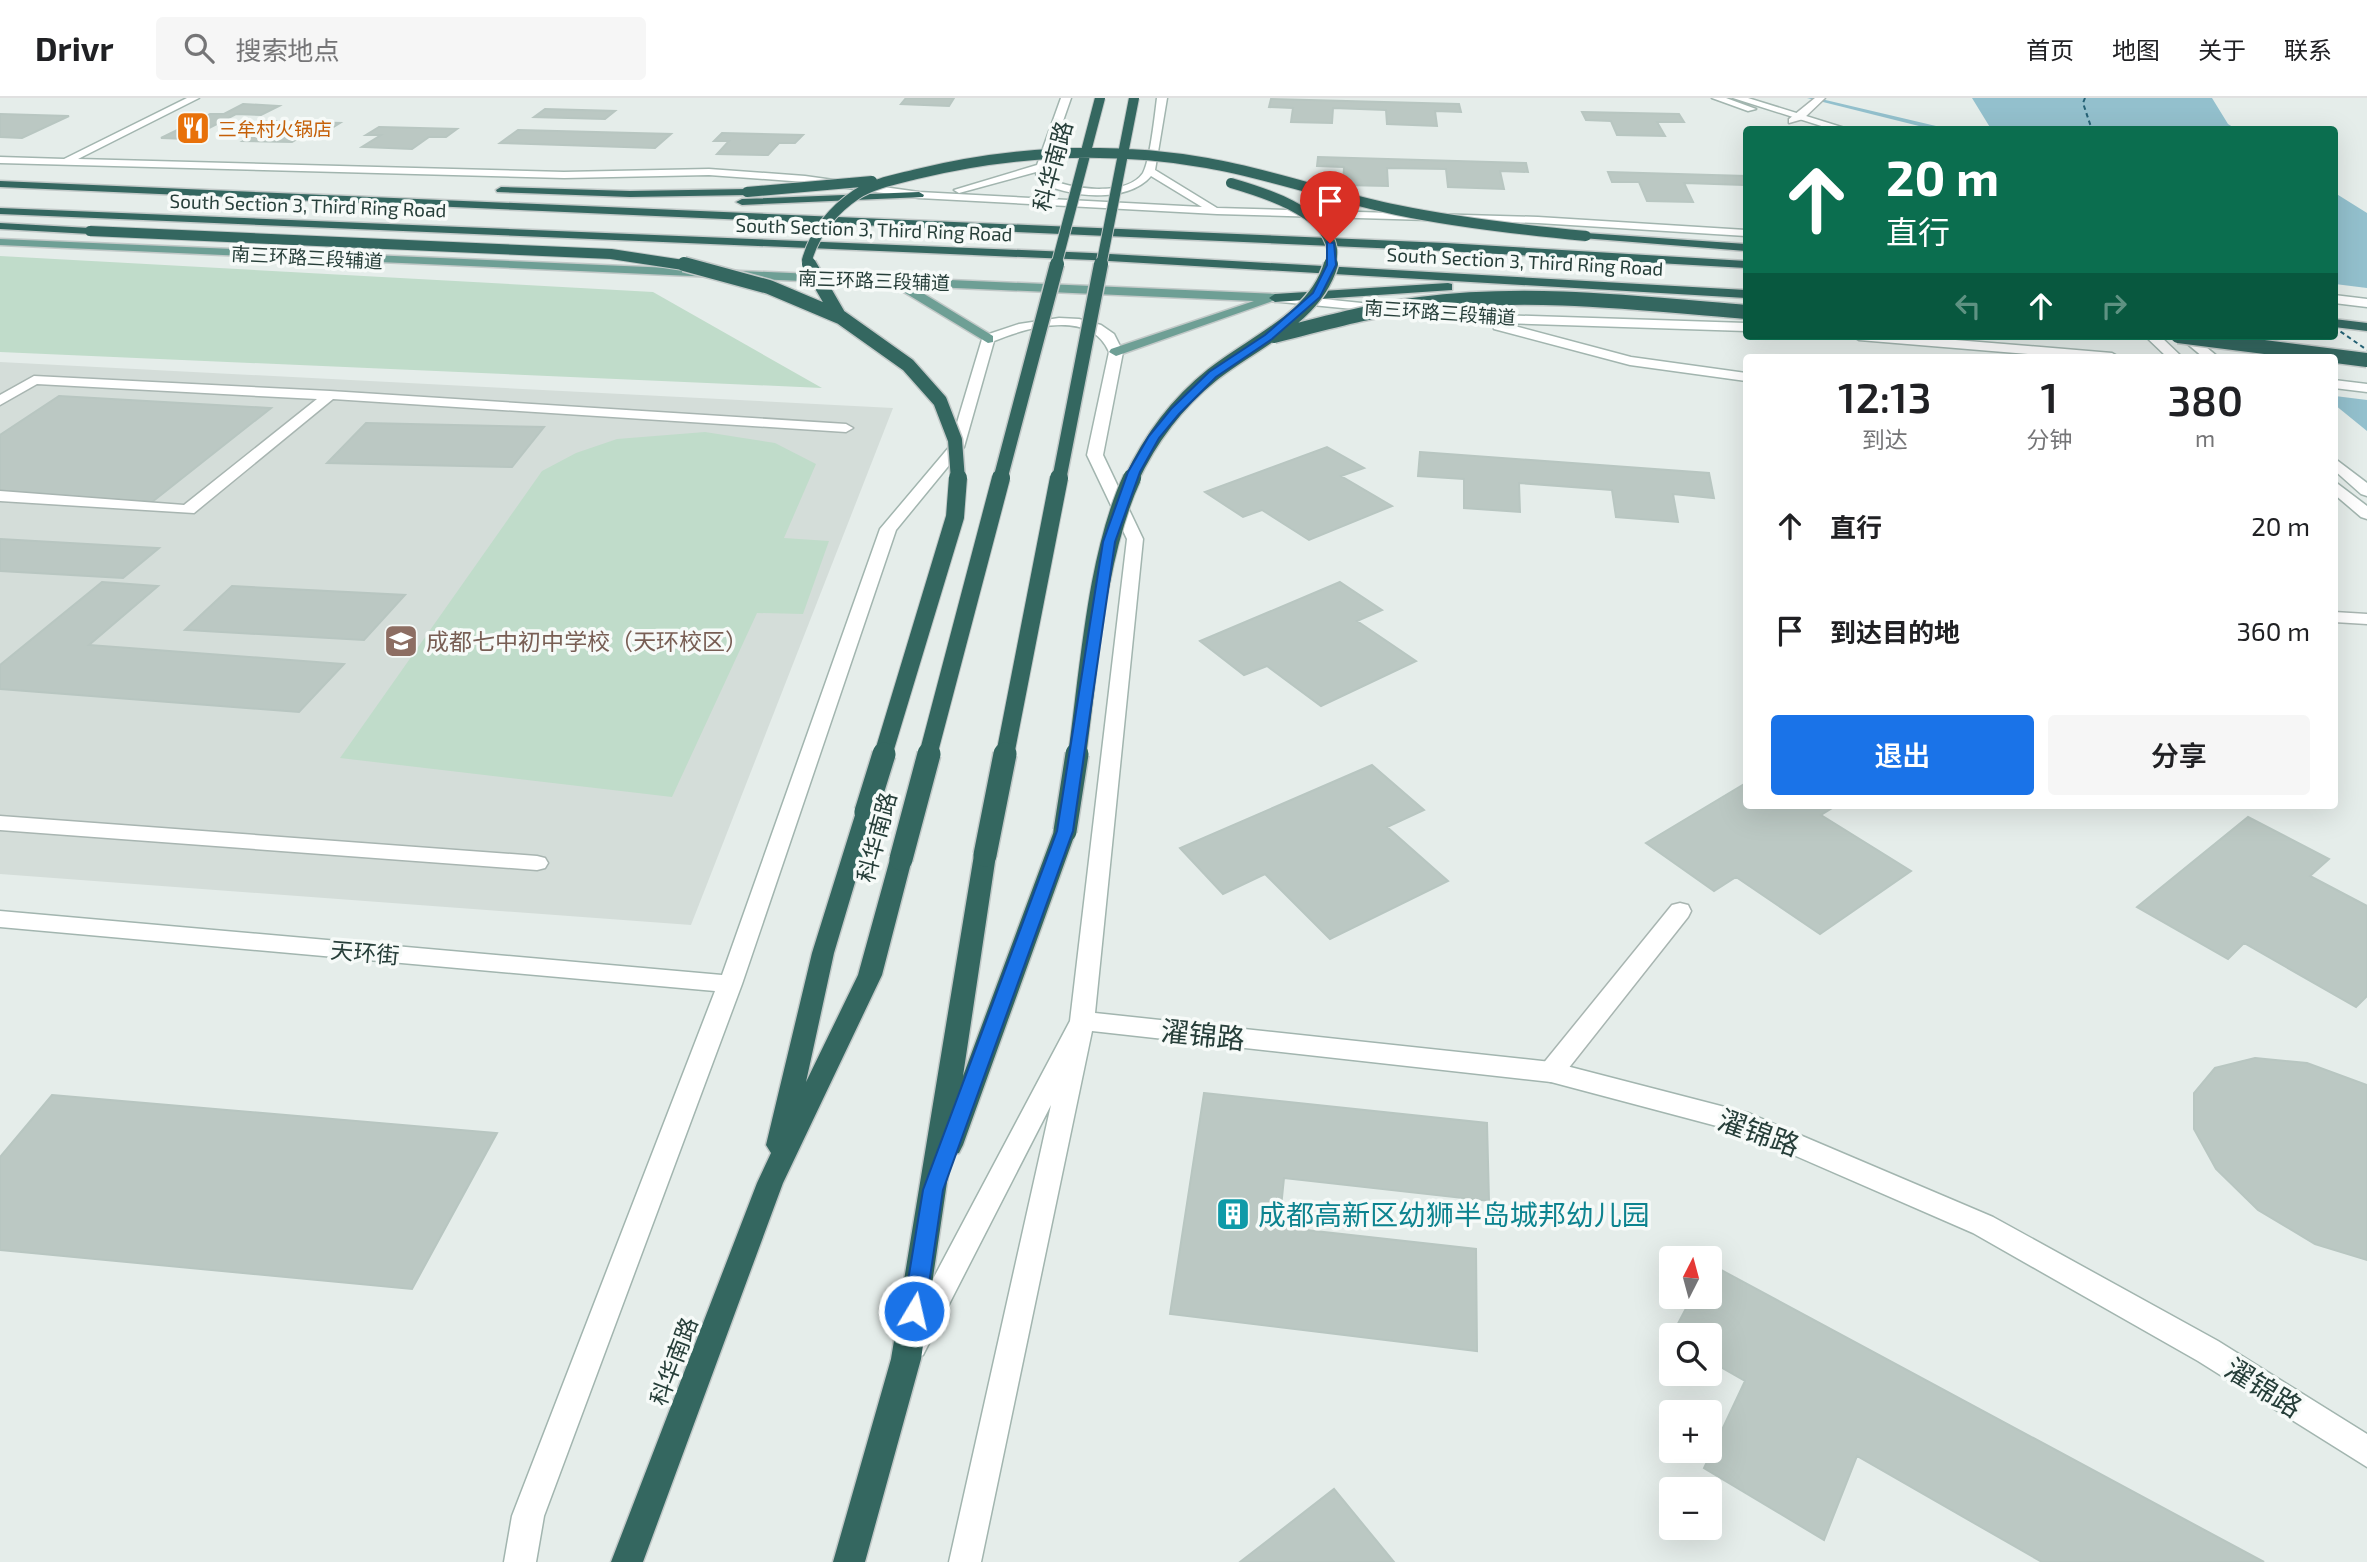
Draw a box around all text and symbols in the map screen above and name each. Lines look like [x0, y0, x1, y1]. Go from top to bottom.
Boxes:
search box [156, 17, 646, 80]
text: Drivr [35, 28, 114, 68]
icon: search [180, 29, 218, 67]
text: 搜索地点 [236, 34, 340, 65]
text: 首页 [2026, 35, 2074, 64]
text: 地图 [2112, 35, 2160, 64]
text: 关于 [2198, 35, 2246, 64]
text: 联系 [2284, 35, 2332, 64]
restaurant icon: 三牟村火锅店 [174, 109, 212, 147]
place label: 三牟村火锅店 [218, 117, 332, 140]
street label: 科华南路 [1027, 118, 1077, 214]
text: 20 m [1886, 147, 1999, 206]
icon: ahead [1771, 154, 1862, 245]
pin [1300, 171, 1360, 243]
icon: arrive [1311, 182, 1349, 220]
street label: South Section 3, Third Ring Road [169, 189, 447, 221]
text: 直行 [1886, 212, 1950, 250]
street label: South Section 3, Third Ring Road [735, 213, 1013, 245]
street label: 南三环路三段辅道 [230, 242, 384, 272]
street label: South Section 3, Third Ring Road [1386, 242, 1664, 280]
street label: 南三环路三段辅道 [798, 266, 950, 294]
icon: left [1949, 287, 1987, 325]
icon: ahead [2022, 287, 2060, 325]
icon: right [2095, 287, 2133, 325]
street label: 南三环路三段辅道 [1363, 295, 1517, 329]
text: 12:13 [1838, 371, 1931, 421]
text: 1 [2041, 371, 2058, 421]
text: 380 [2167, 374, 2243, 424]
text: m [2195, 424, 2215, 452]
text: 到达 [1862, 425, 1908, 453]
text: 分钟 [2026, 425, 2072, 453]
icon: ahead [1771, 507, 1809, 545]
text: 20 m [2251, 510, 2310, 541]
text: 直行 [1830, 511, 1882, 542]
icon: arrive [1771, 612, 1809, 650]
text: 360 m [2236, 615, 2310, 646]
text: 到达目的地 [1830, 616, 1960, 647]
school or university icon: 成都七中初中学校（天环校区） [382, 622, 420, 660]
place label: 成都七中初中学校（天环校区） [426, 627, 748, 655]
button: 退出 [1771, 715, 2034, 795]
button: 分享 [2048, 715, 2310, 795]
street label: 科华南路 [851, 789, 901, 885]
street label: 天环街 [329, 935, 401, 969]
street label: 濯锦路 [1159, 1013, 1247, 1055]
street label: 濯锦路 [1714, 1102, 1804, 1162]
building icon: 成都高新区幼狮半岛城邦幼儿园 [1214, 1195, 1252, 1233]
place label: 成都高新区幼狮半岛城邦幼儿园 [1258, 1197, 1650, 1231]
north arrow [1659, 1246, 1722, 1309]
map controls [1659, 1246, 1722, 1540]
position arrow [877, 1274, 951, 1348]
street label: 科华南路 [643, 1313, 703, 1409]
button: search [1659, 1323, 1722, 1386]
street label: 濯锦路 [2219, 1350, 2309, 1424]
button: + [1659, 1400, 1722, 1463]
button: − [1659, 1477, 1722, 1540]

